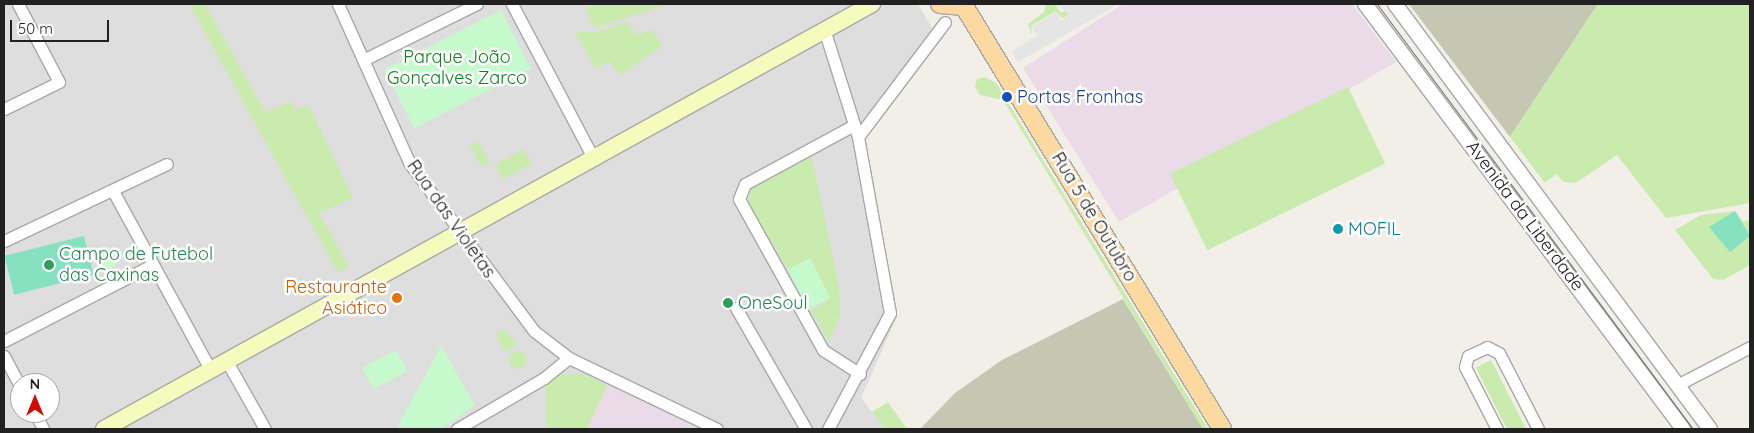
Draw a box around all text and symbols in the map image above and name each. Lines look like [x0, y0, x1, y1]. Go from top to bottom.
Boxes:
scale bar [12, 10, 111, 42]
text: 50 m [18, 19, 53, 38]
park label: Parque João Gonçalves Zarco [387, 47, 527, 90]
place label: Portas Fronhas [1017, 86, 1143, 108]
marker: Portas Fronhas [1001, 91, 1013, 103]
street label: Avenida da Liberdade [1461, 137, 1589, 295]
street label: Rua 5 de Outubro [1047, 148, 1141, 286]
street label: Rua das Violetas [402, 156, 500, 282]
place label: MOFIL [1348, 218, 1401, 240]
marker: MOFIL [1332, 223, 1344, 235]
place label: Campo de Futebol das Caxinas [59, 244, 213, 286]
marker: Campo de Futebol das Caxinas [43, 259, 55, 271]
place label: Restaurante Asiático [285, 277, 387, 320]
marker: Restaurante Asiático [391, 292, 403, 304]
place label: OneSoul [738, 292, 808, 314]
marker: OneSoul [722, 297, 734, 309]
north arrow [10, 373, 60, 423]
text: N [30, 375, 40, 393]

